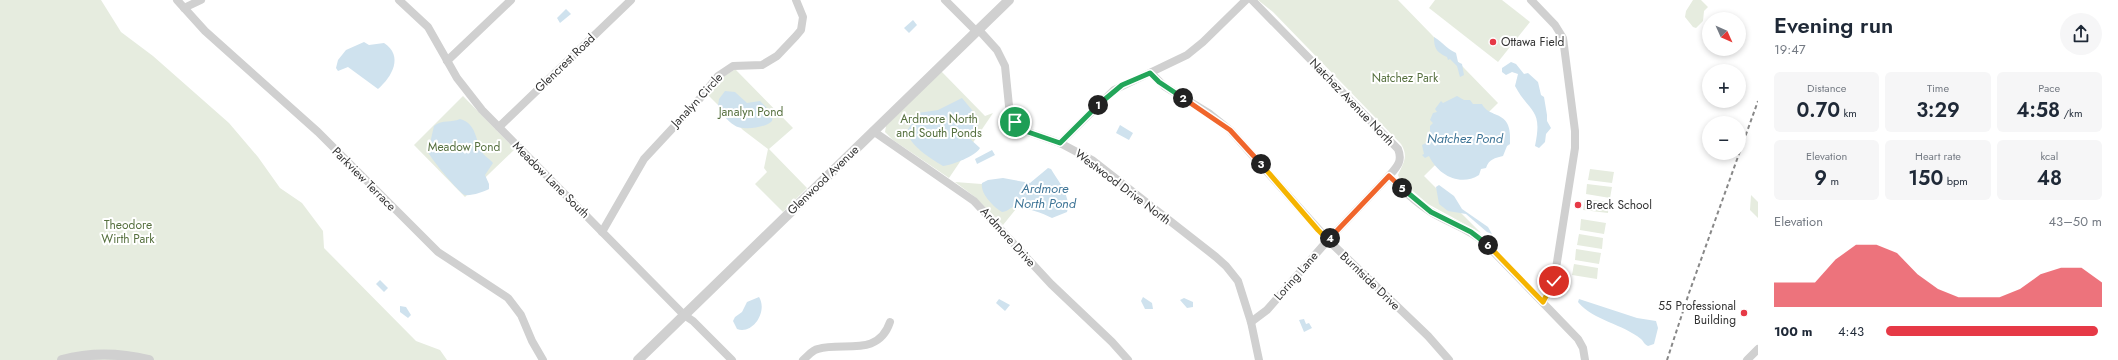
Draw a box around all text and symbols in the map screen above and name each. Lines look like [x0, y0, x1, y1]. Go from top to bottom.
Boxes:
text: Evening run [1774, 9, 1893, 41]
north arrow [1702, 12, 1746, 56]
map controls [1702, 12, 1746, 160]
button: share [2060, 13, 2102, 55]
street label: Glencrest Road [531, 30, 599, 96]
place label: Ottawa Field [1501, 33, 1564, 51]
marker: Ottawa Field [1488, 37, 1498, 47]
text: 19:47 [1774, 40, 1806, 59]
street label: Natchez Avenue North [1305, 54, 1399, 150]
button: + [1702, 64, 1746, 108]
street label: Janalyn Circle [666, 69, 727, 133]
park label: Natchez Park [1372, 69, 1439, 87]
text: Distance [1807, 80, 1846, 96]
text: Time [1927, 80, 1949, 96]
text: Pace [2038, 80, 2060, 96]
pin: 2 [1173, 88, 1193, 108]
text: 2 [1179, 90, 1187, 106]
pin: 1 [1088, 95, 1108, 115]
text: 0.70 [1796, 96, 1840, 125]
text: 3:29 [1916, 96, 1960, 125]
text: 4:58 [2016, 96, 2060, 125]
text: 1 [1095, 97, 1101, 113]
park label: Janalyn Pond [717, 103, 783, 121]
pin [998, 105, 1032, 139]
text: km [1840, 105, 1857, 121]
text: /km [2060, 105, 2083, 121]
park label: Ardmore North and South Ponds [896, 110, 982, 142]
icon: arrive [1004, 111, 1026, 133]
button: − [1702, 116, 1746, 160]
water label: Natchez Pond [1427, 129, 1504, 148]
street label: Meadow Lane South [508, 137, 594, 223]
park label: Meadow Pond [428, 138, 500, 156]
street label: Glenwood Avenue [783, 141, 863, 219]
street label: Parkview Terrace [328, 143, 400, 215]
street label: Westwood Drive North [1071, 145, 1175, 229]
text: Elevation [1806, 148, 1847, 164]
text: Heart rate [1915, 148, 1961, 164]
text: kcal [2040, 148, 2058, 164]
pin: 3 [1251, 154, 1271, 174]
text: 3 [1258, 156, 1264, 172]
text: 9 [1814, 164, 1827, 193]
text: 150 [1908, 164, 1943, 193]
text: 48 [2037, 164, 2062, 193]
text: m [1827, 173, 1839, 189]
text: bpm [1943, 173, 1968, 189]
pin: 5 [1392, 178, 1412, 198]
water label: Ardmore North Pond [1014, 179, 1077, 213]
text: 5 [1398, 180, 1406, 196]
place label: Breck School [1586, 196, 1652, 214]
marker: Breck School [1573, 200, 1583, 210]
street label: Ardmore Drive [976, 203, 1040, 271]
text: Elevation [1774, 212, 1823, 231]
text: 43–50 m [2049, 212, 2102, 231]
park label: Theodore Wirth Park [101, 216, 155, 248]
pin: 4 [1320, 228, 1340, 248]
text: 4 [1326, 230, 1334, 246]
pin: 6 [1478, 235, 1498, 255]
text: 6 [1484, 237, 1492, 253]
street label: Loring Lane [1270, 248, 1322, 304]
street label: Burntside Drive [1336, 248, 1404, 314]
pin [1537, 264, 1571, 298]
icon: check [1543, 270, 1565, 292]
place label: 55 Professional Building [1658, 297, 1736, 329]
marker: 55 Professional Building [1739, 308, 1749, 318]
text: 100 m [1774, 322, 1812, 341]
text: 4:43 [1838, 322, 1864, 341]

